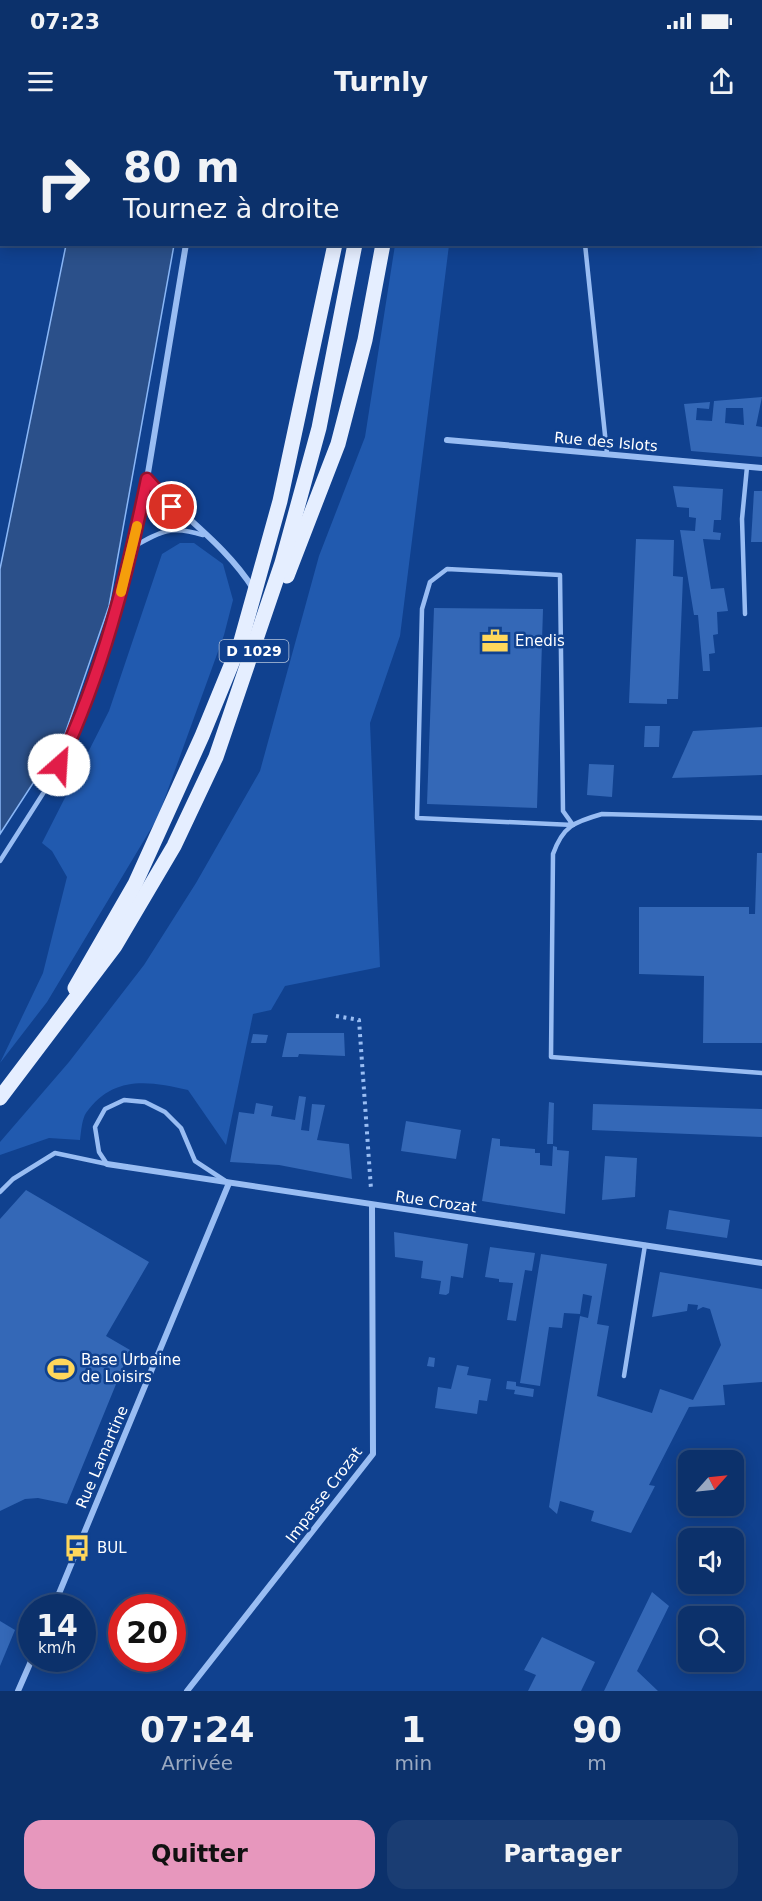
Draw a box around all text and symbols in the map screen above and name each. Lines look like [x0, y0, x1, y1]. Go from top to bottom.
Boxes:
text: 07:23 [30, 9, 100, 34]
icon: menu [24, 65, 57, 98]
icon: share [705, 65, 738, 98]
text: Turnly [334, 66, 428, 97]
text: 80 m [123, 143, 240, 192]
icon: right [24, 144, 102, 222]
text: Tournez à droite [123, 193, 340, 224]
street label: Rue des Islots [553, 429, 659, 456]
pin [146, 481, 197, 532]
icon: arrive [155, 490, 188, 523]
office icon: Enedis [480, 626, 510, 656]
place label: Enedis [515, 632, 565, 650]
road number: D 1029 [220, 640, 288, 662]
position arrow [27, 733, 91, 797]
street label: Rue Crozat [394, 1187, 478, 1217]
place label: Base Urbaine de Loisirs [81, 1351, 181, 1386]
sports icon: Base Urbaine de Loisirs [46, 1354, 76, 1384]
street label: Rue Lamartine [72, 1403, 132, 1511]
street label: Impasse Crozat [282, 1443, 366, 1547]
north arrow [678, 1450, 744, 1516]
map controls [678, 1450, 744, 1672]
button: sound [678, 1528, 744, 1594]
bus stop icon: BUL [62, 1533, 92, 1563]
place label: BUL [97, 1539, 127, 1557]
speed limit sign: 20 [108, 1594, 186, 1672]
button: search [678, 1606, 744, 1672]
text: 14 [36, 1608, 78, 1643]
text: km/h [38, 1639, 76, 1657]
text: 07:24 [140, 1709, 254, 1750]
text: 1 [401, 1709, 426, 1750]
text: 90 [572, 1709, 622, 1750]
text: Arrivée [161, 1751, 233, 1775]
text: min [394, 1751, 432, 1775]
text: m [587, 1751, 607, 1775]
button: Quitter [24, 1820, 375, 1889]
button: Partager [387, 1820, 738, 1889]

